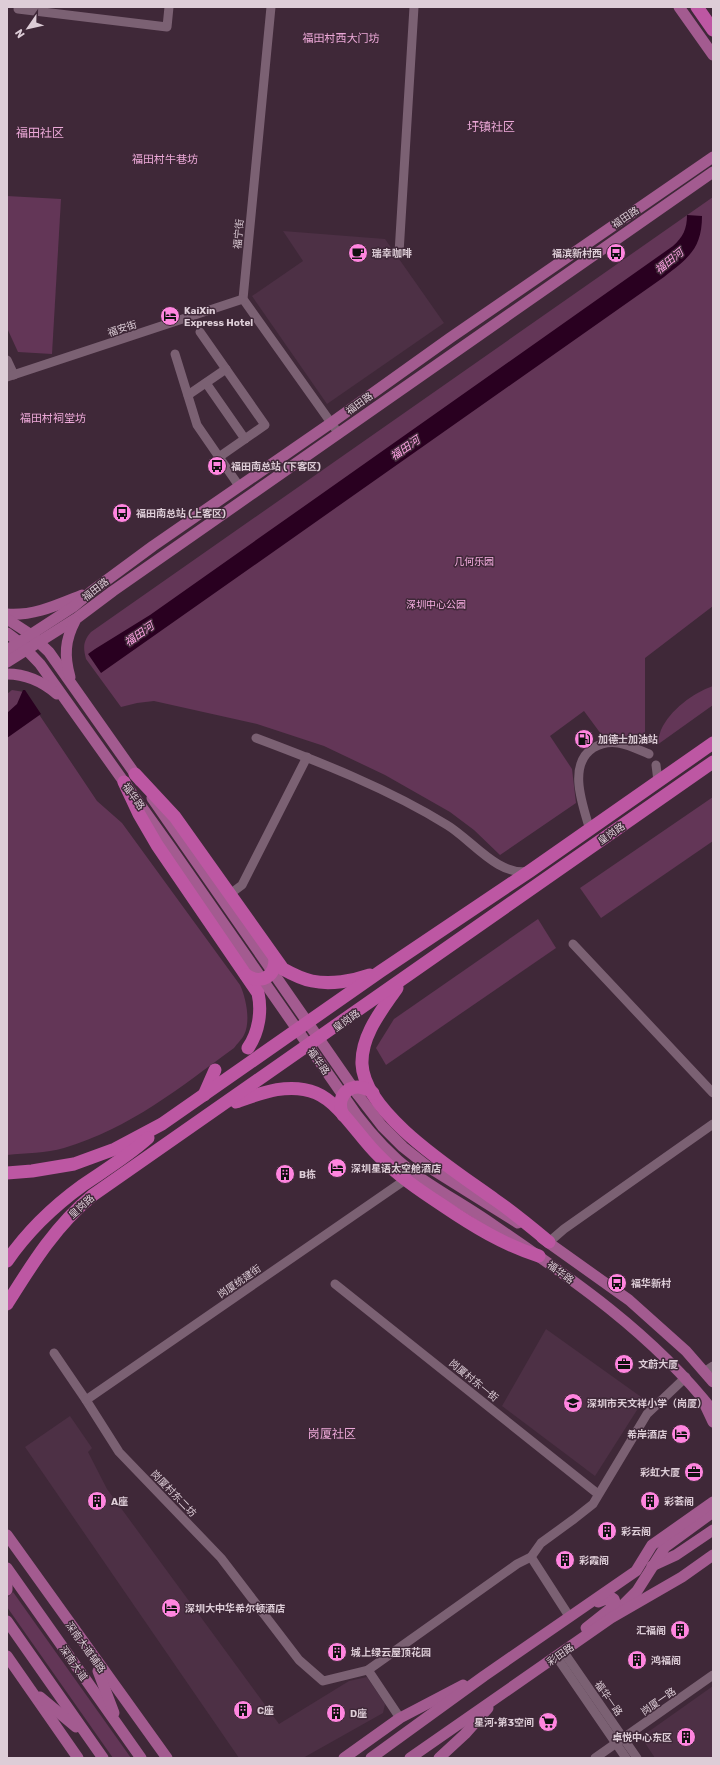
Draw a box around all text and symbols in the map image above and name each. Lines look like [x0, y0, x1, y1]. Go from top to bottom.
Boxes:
north arrow [8, 8, 48, 48]
text: N [12, 26, 28, 40]
district label: 福田村西大门坊 [303, 32, 380, 45]
district label: 圩镇社区 [467, 120, 515, 134]
district label: 福田社区 [16, 126, 64, 140]
district label: 福田村牛巷坊 [132, 153, 198, 166]
street label: 福田路 [610, 204, 641, 231]
street label: 福宁街 [232, 219, 246, 250]
cafe icon: 瑞幸咖啡 [347, 242, 369, 264]
bus stop icon: 福滨新村西 [605, 242, 627, 264]
water label: 福田河 [652, 245, 688, 277]
place label: 福滨新村西 [552, 247, 602, 260]
place label: 瑞幸咖啡 [372, 248, 412, 260]
hotel icon: KaiXin Express Hotel [159, 305, 181, 327]
place label: KaiXin Express Hotel [184, 305, 253, 329]
street label: 福安街 [106, 319, 138, 339]
street label: 福田路 [344, 390, 375, 417]
district label: 福田村祠堂坊 [20, 412, 86, 425]
water label: 福田河 [388, 432, 424, 463]
bus stop icon: 福田南总站 (下客区) [206, 455, 228, 477]
place label: 福田南总站 (下客区) [231, 461, 321, 473]
bus stop icon: 福田南总站 (上客区) [111, 502, 133, 524]
place label: 福田南总站 (上客区) [136, 508, 226, 520]
park label: 几何乐园 [454, 556, 494, 568]
street label: 福田路 [80, 576, 111, 604]
park label: 深圳中心公园 [406, 599, 466, 611]
water label: 福田河 [122, 618, 158, 649]
fuel station icon: 加德士加油站 [573, 728, 595, 750]
place label: 加德士加油站 [598, 733, 658, 746]
street label: 福华路 [120, 781, 147, 812]
street label: 皇岗路 [596, 820, 627, 847]
street label: 皇岗路 [331, 1007, 362, 1034]
street label: 福华路 [305, 1046, 332, 1077]
hotel icon: 深圳星语太空舱酒店 [326, 1157, 348, 1179]
building icon: B栋 [274, 1163, 296, 1185]
place label: 深圳星语太空舱酒店 [351, 1163, 441, 1175]
place label: B栋 [299, 1168, 316, 1181]
street label: 皇岗路 [67, 1192, 97, 1221]
street label: 福华路 [545, 1259, 576, 1287]
street label: 岗厦统建街 [216, 1263, 263, 1301]
bus stop icon: 福华新村 [606, 1272, 628, 1294]
place label: 福华新村 [631, 1277, 671, 1290]
office icon: 文蔚大厦 [613, 1353, 635, 1375]
street label: 岗厦村东一街 [446, 1357, 500, 1404]
place label: 文蔚大厦 [638, 1359, 678, 1371]
school or university icon: 深圳市天文祥小学（岗厦） [562, 1392, 584, 1414]
place label: 深圳市天文祥小学（岗厦） [587, 1398, 707, 1410]
hotel icon: 希岸酒店 [670, 1423, 692, 1445]
district label: 岗厦社区 [308, 1427, 356, 1441]
place label: 希岸酒店 [627, 1429, 667, 1441]
office icon: 彩虹大厦 [683, 1461, 705, 1483]
place label: 彩虹大厦 [640, 1467, 680, 1479]
street label: 岗厦村东二坊 [148, 1468, 198, 1519]
building icon: A座 [86, 1490, 108, 1512]
building icon: 彩荟阁 [639, 1490, 661, 1512]
place label: A座 [111, 1496, 128, 1508]
place label: 彩荟阁 [664, 1496, 694, 1508]
building icon: 彩云阁 [596, 1520, 618, 1542]
place label: 彩云阁 [621, 1526, 651, 1538]
building icon: 彩霞阁 [554, 1549, 576, 1571]
place label: 彩霞阁 [579, 1555, 609, 1567]
hotel icon: 深圳大中华希尔顿酒店 [160, 1597, 182, 1619]
place label: 深圳大中华希尔顿酒店 [185, 1602, 285, 1615]
street label: 深南大道辅路 [64, 1619, 108, 1675]
building icon: 汇福阁 [669, 1619, 691, 1641]
place label: 汇福阁 [636, 1625, 666, 1637]
building icon: 城上绿云屋顶花园 [326, 1641, 348, 1663]
street label: 彩田路 [545, 1641, 576, 1668]
street label: 深南大道 [58, 1643, 90, 1683]
place label: 城上绿云屋顶花园 [351, 1646, 431, 1659]
building icon: 鸿福阁 [626, 1649, 648, 1671]
place label: 鸿福阁 [651, 1655, 681, 1667]
street label: 福华一路 [592, 1679, 625, 1718]
street label: 岗厦一路 [639, 1685, 678, 1718]
building icon: C座 [232, 1699, 254, 1721]
building icon: D座 [325, 1702, 347, 1724]
place label: C座 [257, 1705, 274, 1717]
place label: D座 [350, 1708, 367, 1720]
supermarket icon: 星河·第3空间 [537, 1711, 559, 1733]
place label: 星河·第3空间 [474, 1717, 534, 1729]
building icon: 卓悦中心东区 [675, 1726, 697, 1748]
place label: 卓悦中心东区 [612, 1732, 672, 1744]

